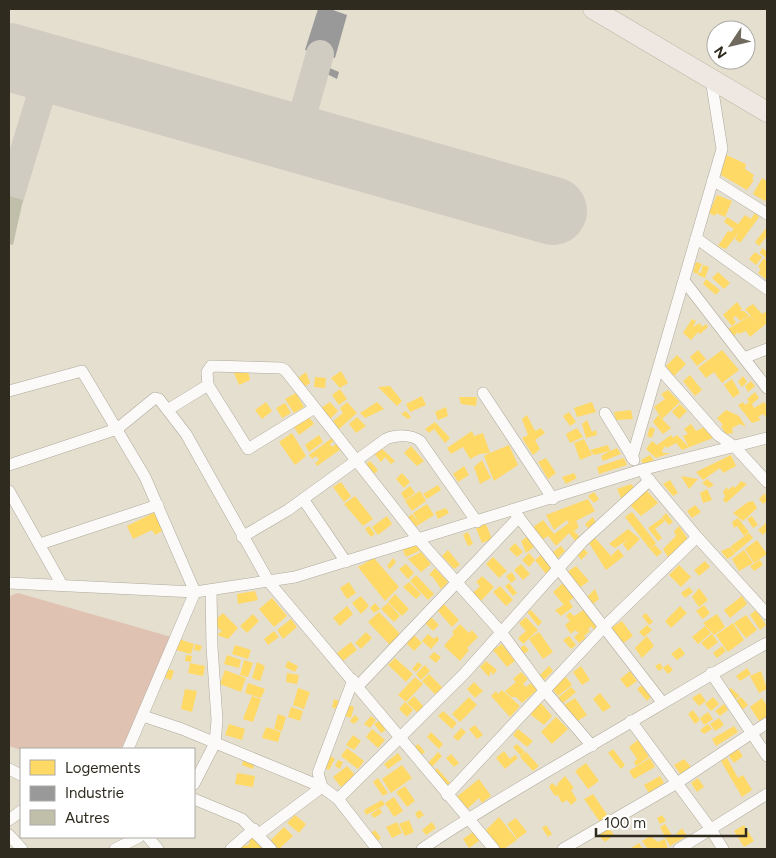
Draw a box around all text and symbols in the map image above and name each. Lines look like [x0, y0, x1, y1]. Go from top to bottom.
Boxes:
north arrow [706, 20, 756, 70]
text: N [711, 43, 731, 61]
legend [20, 748, 195, 838]
text: Logements [65, 759, 140, 777]
text: Industrie [65, 784, 124, 802]
scale bar [596, 806, 746, 838]
text: Autres [65, 809, 109, 827]
text: 100 m [604, 814, 646, 832]

